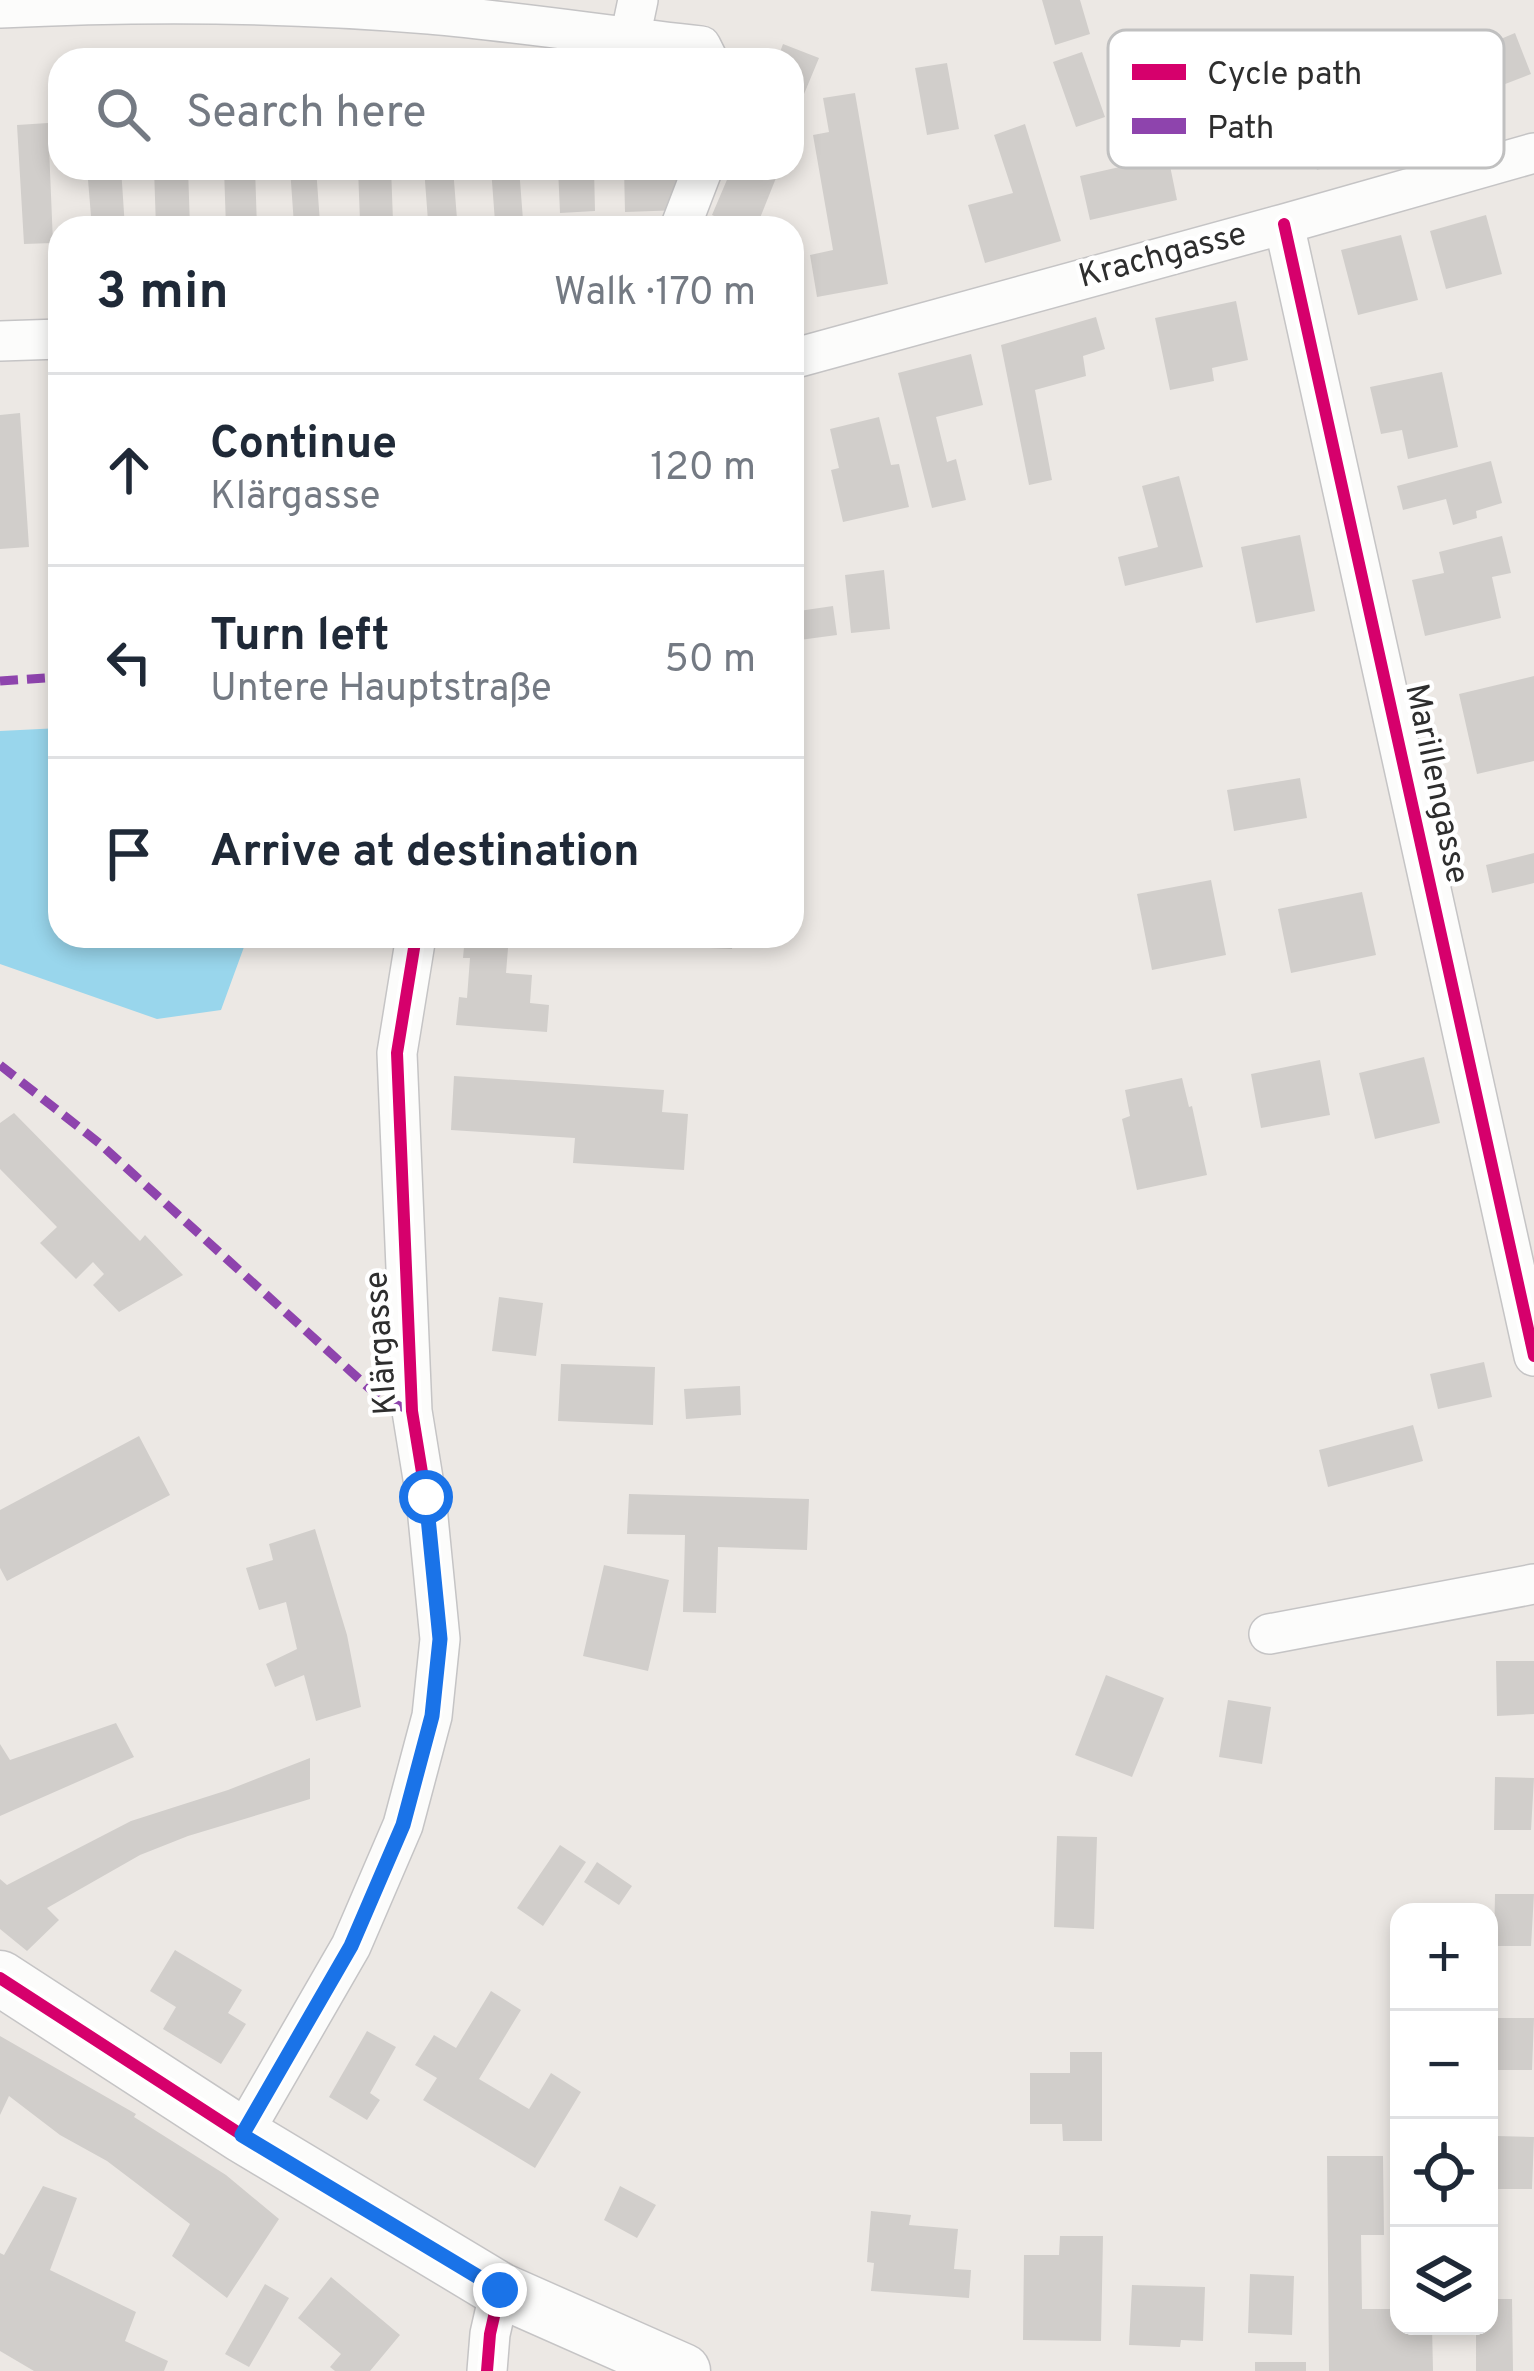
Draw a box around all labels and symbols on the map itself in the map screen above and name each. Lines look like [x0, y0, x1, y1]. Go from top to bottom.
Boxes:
legend [1108, 30, 1504, 168]
text: Cycle path [1207, 55, 1362, 97]
text: Path [1207, 109, 1274, 151]
street label: Krachgasse [1075, 214, 1251, 300]
street label: Marillengasse [1393, 680, 1477, 888]
street label: Klärgasse [357, 1270, 409, 1416]
route start [399, 1470, 453, 1524]
route end [473, 2263, 527, 2317]

